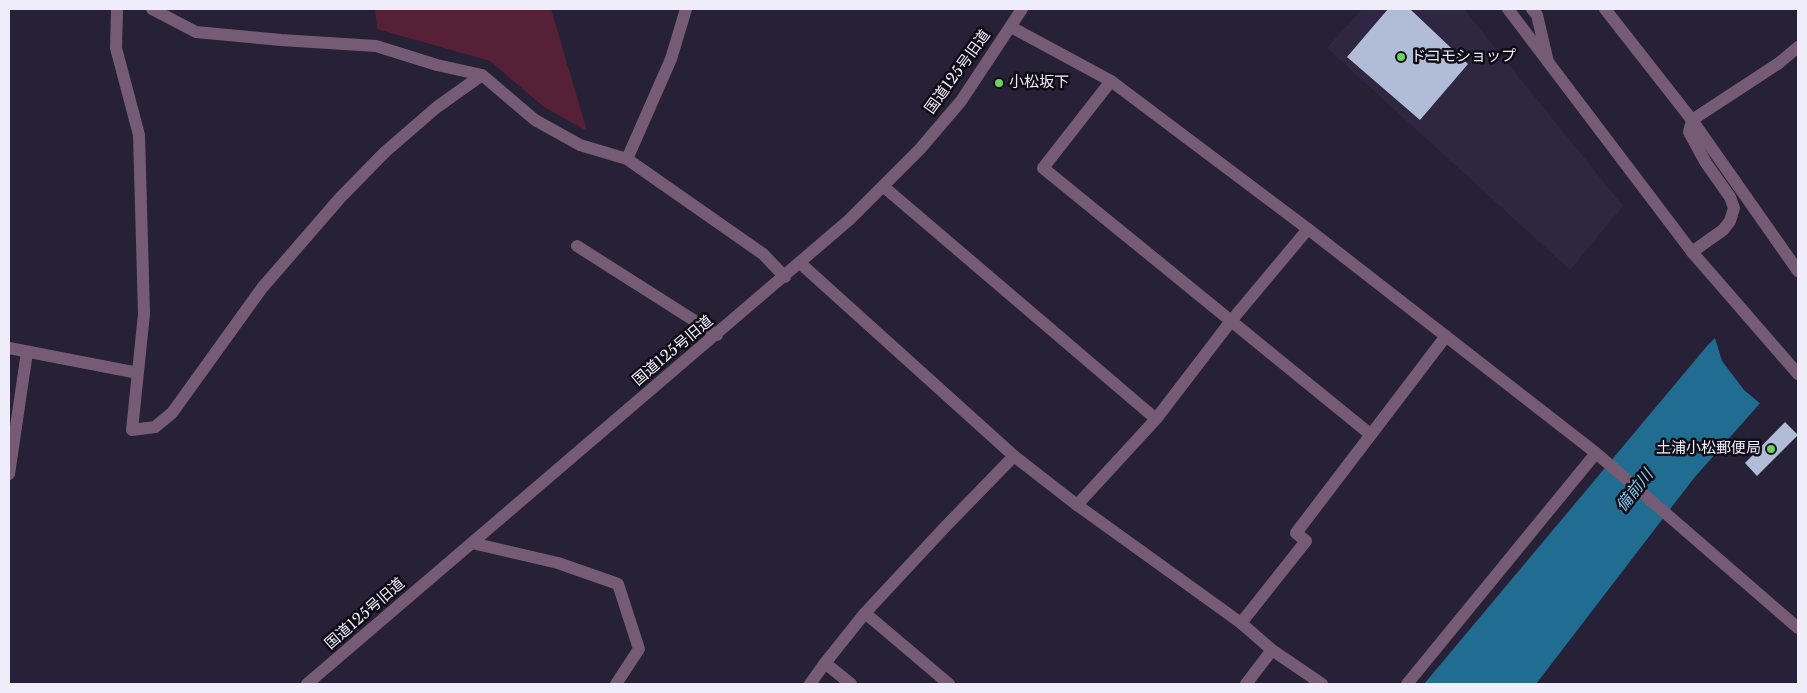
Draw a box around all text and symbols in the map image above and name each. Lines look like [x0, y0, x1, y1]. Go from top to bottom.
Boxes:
street label: 国道125号旧道 [921, 26, 995, 118]
place label: ドコモショップ [1411, 48, 1516, 66]
marker: ドコモショップ [1395, 51, 1407, 63]
place label: 小松坂下 [1009, 74, 1069, 92]
marker: 小松坂下 [993, 77, 1005, 89]
street label: 国道125号旧道 [629, 312, 717, 390]
place label: 土浦小松郵便局 [1656, 440, 1761, 458]
marker: 土浦小松郵便局 [1765, 443, 1777, 455]
water label: 備前川 [1613, 466, 1657, 516]
street label: 国道125号旧道 [322, 575, 408, 653]

